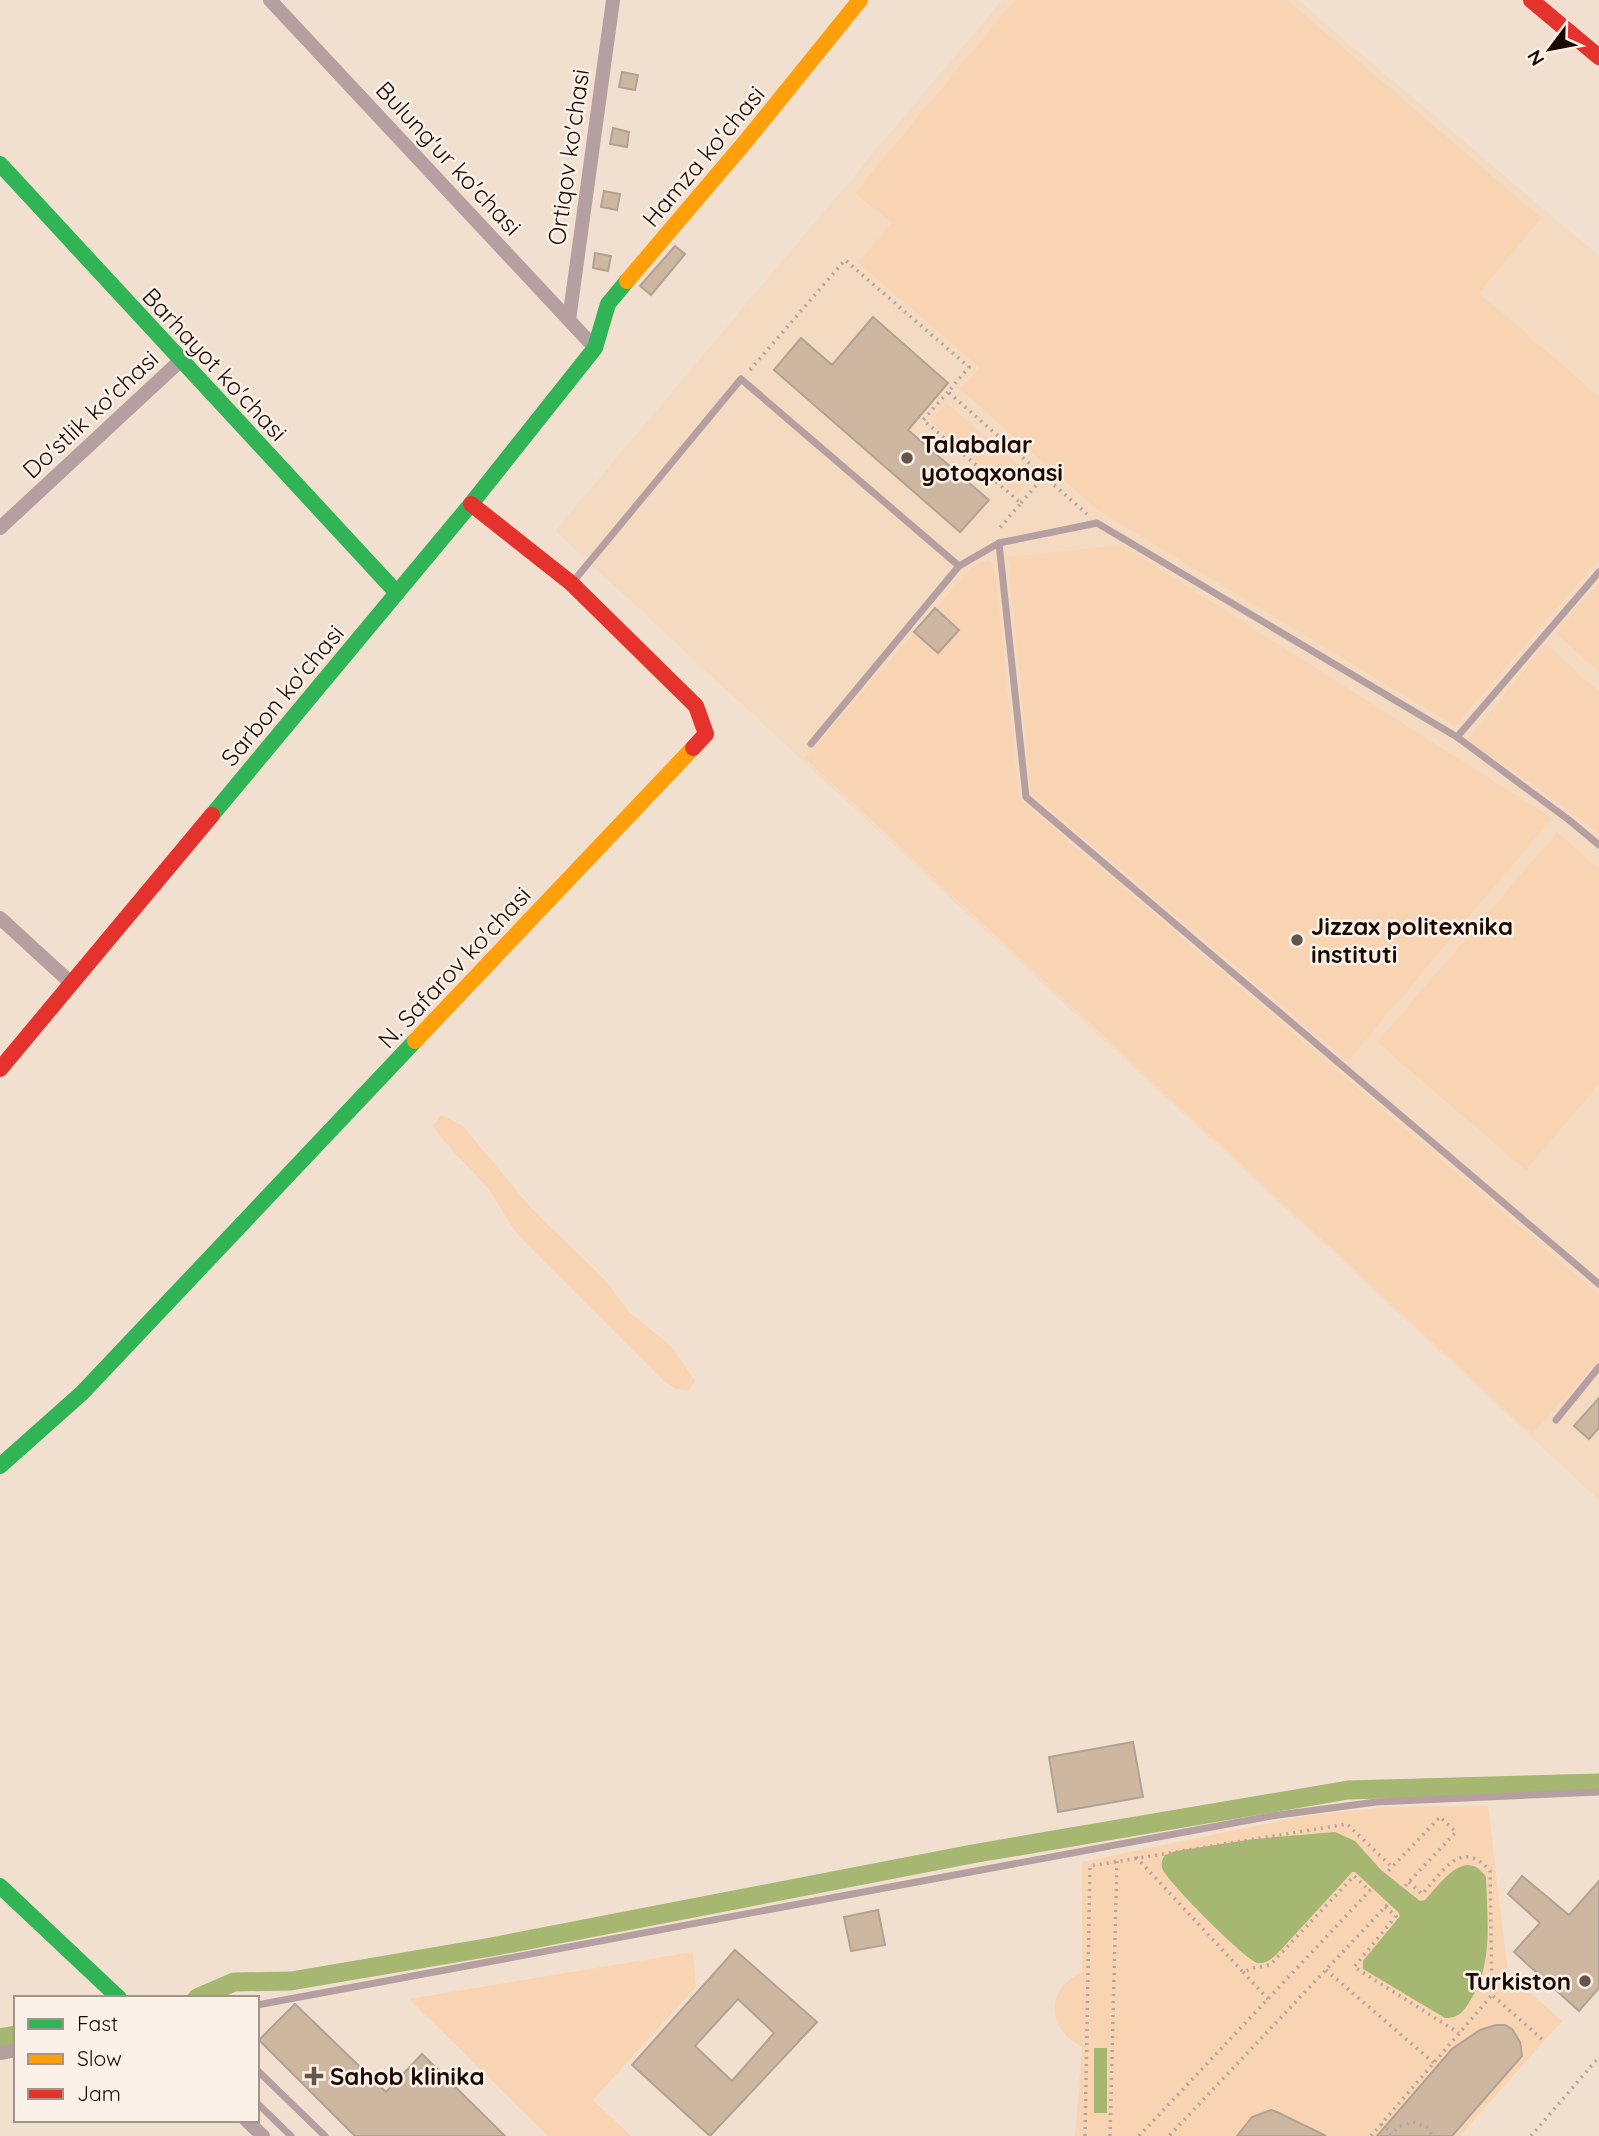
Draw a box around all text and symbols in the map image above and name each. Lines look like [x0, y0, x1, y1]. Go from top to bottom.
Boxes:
north arrow [1515, 14, 1585, 84]
text: N [1522, 46, 1549, 70]
street label: Ortiqov ko'chasi [541, 67, 595, 247]
street label: Bulung'ur ko'chasi [370, 75, 528, 241]
street label: Hamza ko'chasi [635, 79, 771, 233]
street label: Barhayot ko'chasi [136, 281, 294, 447]
street label: Do'stlik ko'chasi [16, 344, 164, 484]
place label: Talabalar yotoqxonasi [921, 429, 1063, 487]
marker: Talabalar yotoqxonasi [899, 450, 915, 466]
street label: Sarbon ko'chasi [214, 618, 350, 772]
street label: N. Safarov ko'chasi [371, 880, 537, 1054]
place label: Jizzax politexnika instituti [1311, 911, 1513, 969]
marker: Jizzax politexnika instituti [1289, 932, 1305, 948]
place label: Turkiston [1464, 1966, 1571, 1996]
marker: Turkiston [1577, 1973, 1593, 1989]
legend [14, 1996, 259, 2122]
text: Fast [77, 2010, 118, 2036]
text: Slow [77, 2045, 122, 2071]
place label: Sahob klinika [330, 2061, 485, 2091]
marker: Sahob klinika [304, 2066, 324, 2086]
text: Jam [77, 2080, 121, 2106]

